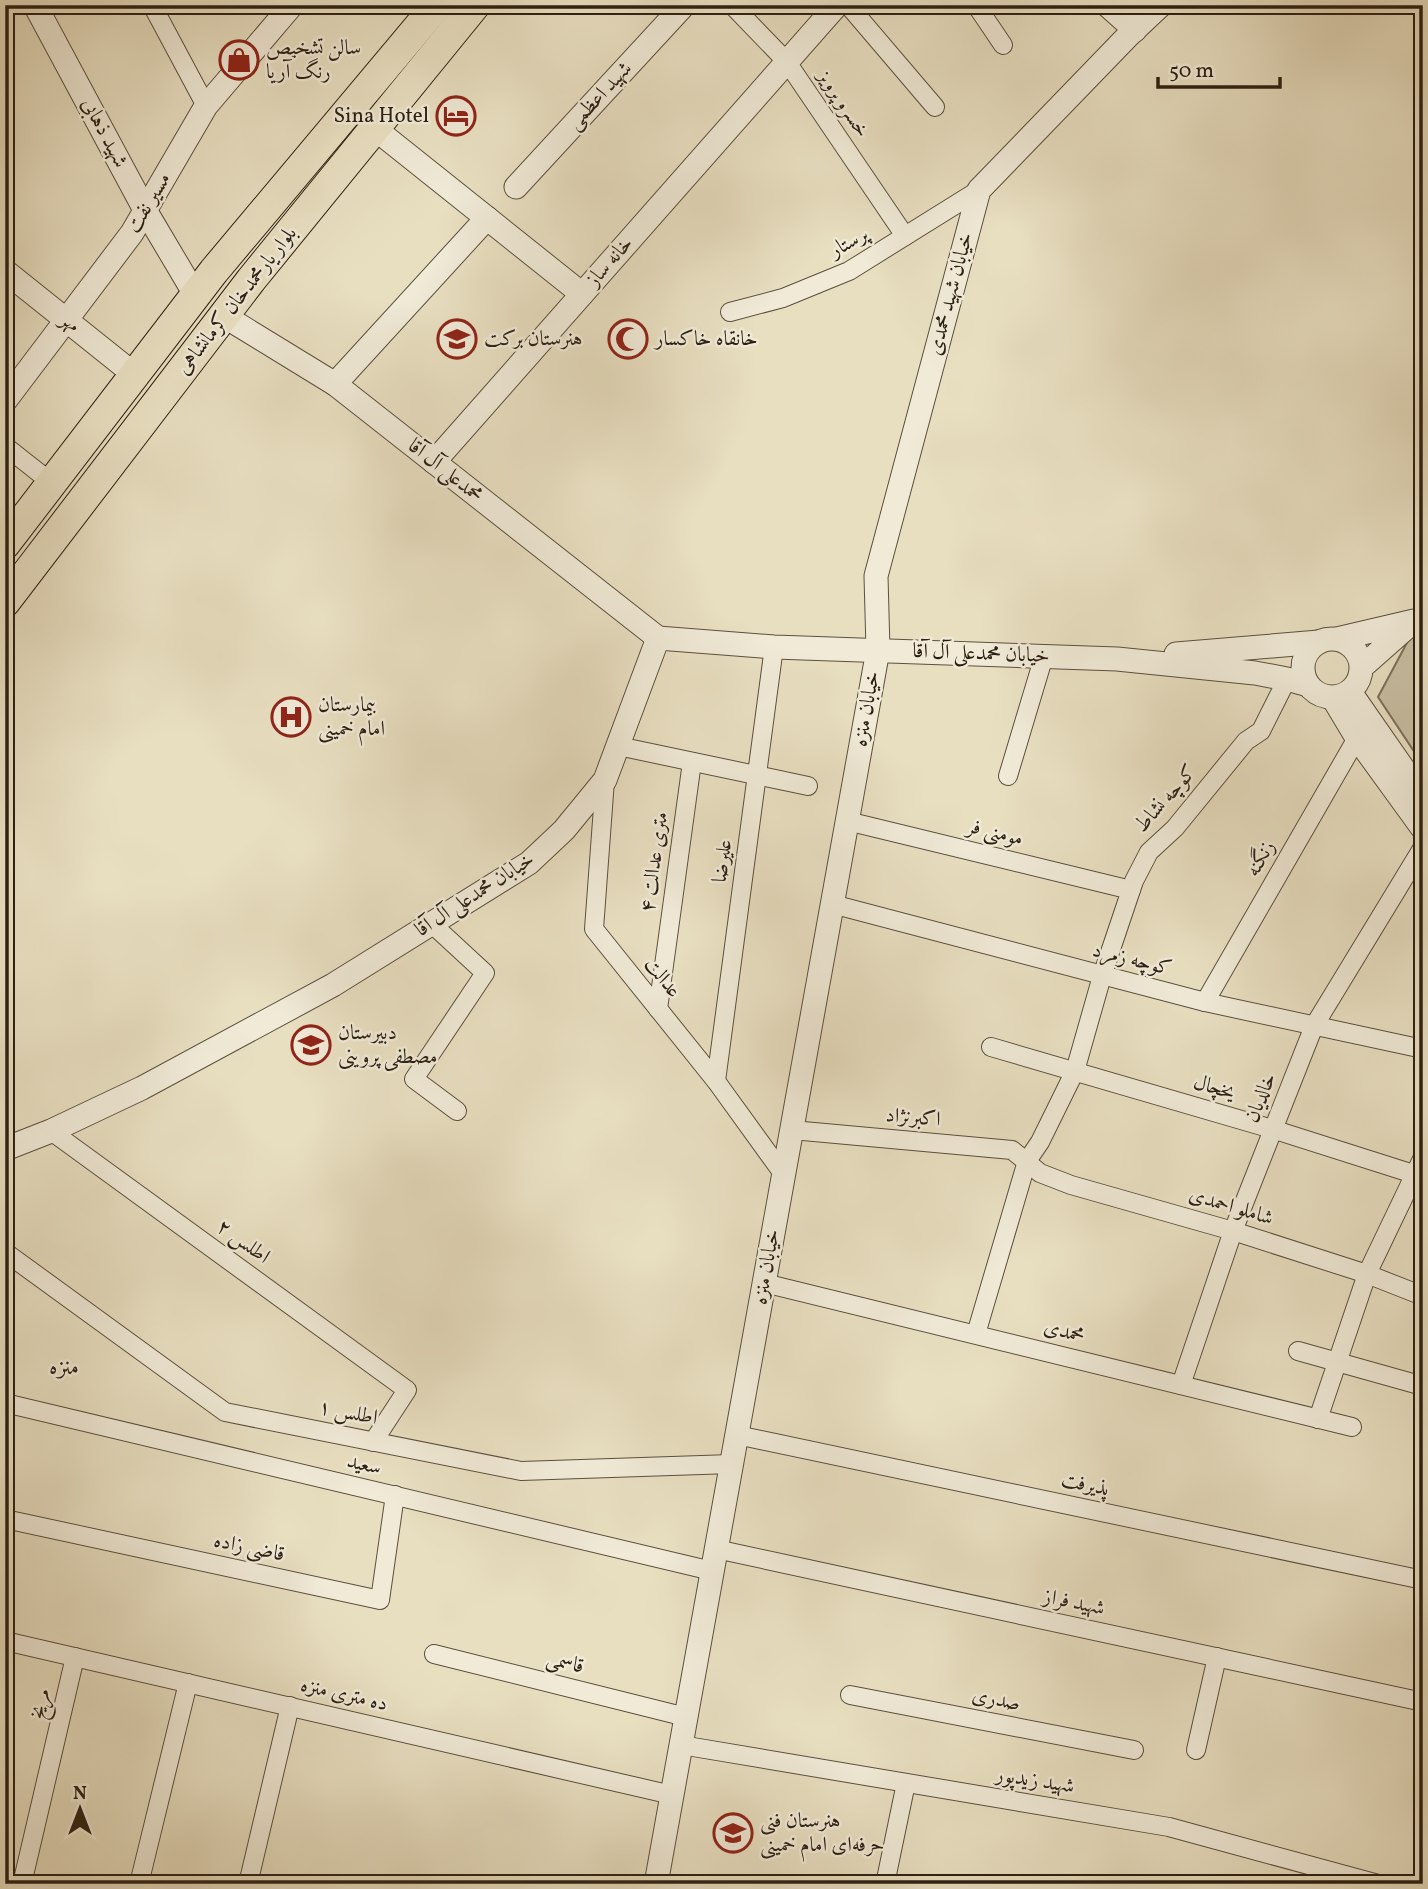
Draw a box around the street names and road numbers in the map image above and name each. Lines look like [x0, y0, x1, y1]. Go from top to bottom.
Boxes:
street label: شهید اعظمی [561, 55, 639, 137]
street label: خسرو پرویز [809, 63, 876, 144]
street label: شهید ذهابی [74, 93, 134, 173]
street label: مسیر نفت [119, 167, 179, 239]
street label: پرستار [823, 219, 876, 266]
street label: بلوار یارمحمدخان کرمانشاهی [170, 221, 304, 381]
street label: خیابان شهید محمدی [921, 229, 981, 359]
street label: خانه ساز [578, 230, 640, 295]
street label: مهر [52, 305, 86, 340]
street label: محمدعلی آل آقا [401, 432, 489, 510]
street label: خیابان محمدعلی آل آقا [912, 637, 1050, 671]
street label: خیابان منزه [846, 669, 888, 749]
street label: کوچه نشاط [1128, 759, 1204, 839]
street label: ۴ متری عدالت [634, 810, 676, 914]
street label: مومنی فر [962, 812, 1026, 854]
street label: زنگنه [1239, 835, 1283, 883]
street label: علیرضا [706, 838, 740, 884]
street label: خیابان محمدعلی آل آقا [410, 845, 540, 945]
street label: کوچه زمرد [1089, 936, 1175, 984]
street label: عدالت [637, 951, 687, 1005]
street label: یخچال [1190, 1068, 1239, 1108]
street label: خالدیان [1238, 1069, 1284, 1127]
street label: اکبرنژاد [884, 1101, 942, 1135]
street label: شاملو احمدی [1185, 1180, 1277, 1234]
street label: اطلس ۲ [210, 1213, 276, 1271]
street label: خیابان منزه [746, 1227, 788, 1307]
street label: محمدی [1040, 1313, 1088, 1351]
street label: اطلس ۱ [316, 1393, 380, 1433]
street label: سعید [344, 1447, 384, 1483]
street label: پذیرفت [1058, 1466, 1112, 1504]
street label: قاضی زاده [211, 1526, 287, 1570]
street label: شهید فراز [1038, 1582, 1108, 1624]
street label: قاسمی [543, 1644, 587, 1682]
street label: ده متری منزه [297, 1671, 391, 1719]
street label: صدری [969, 1681, 1023, 1719]
street label: مریخ [23, 1686, 61, 1723]
street label: شهید زیدپور [991, 1760, 1077, 1802]

